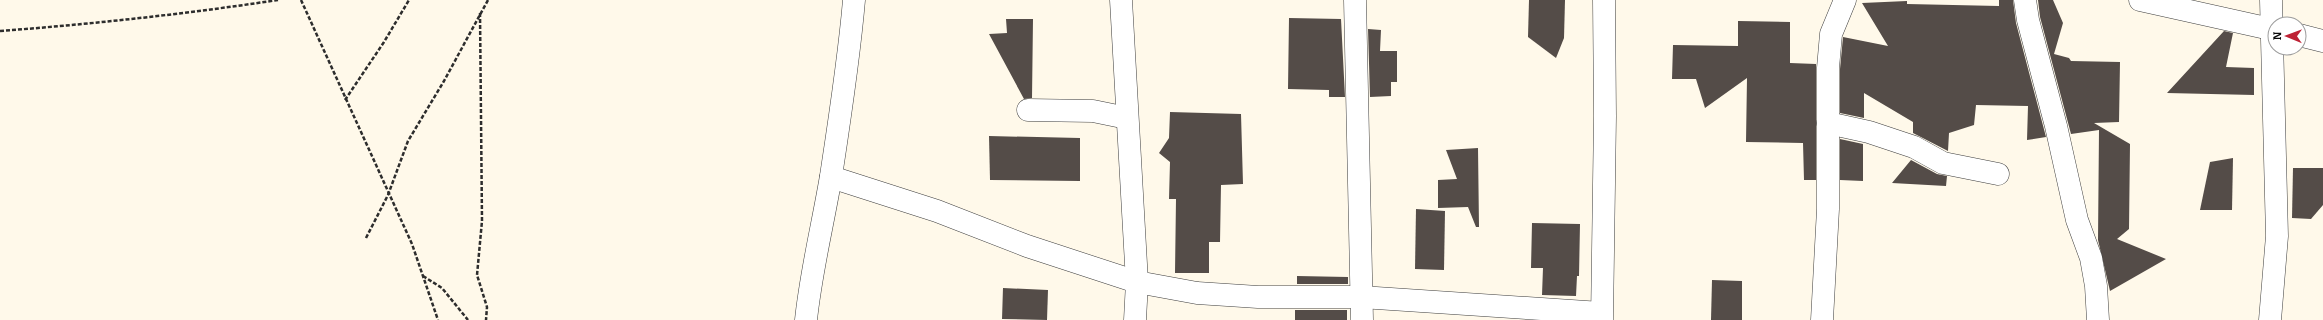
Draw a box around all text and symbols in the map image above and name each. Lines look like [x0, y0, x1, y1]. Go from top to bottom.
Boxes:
north arrow [2267, 16, 2307, 56]
text: N [2271, 31, 2284, 40]

